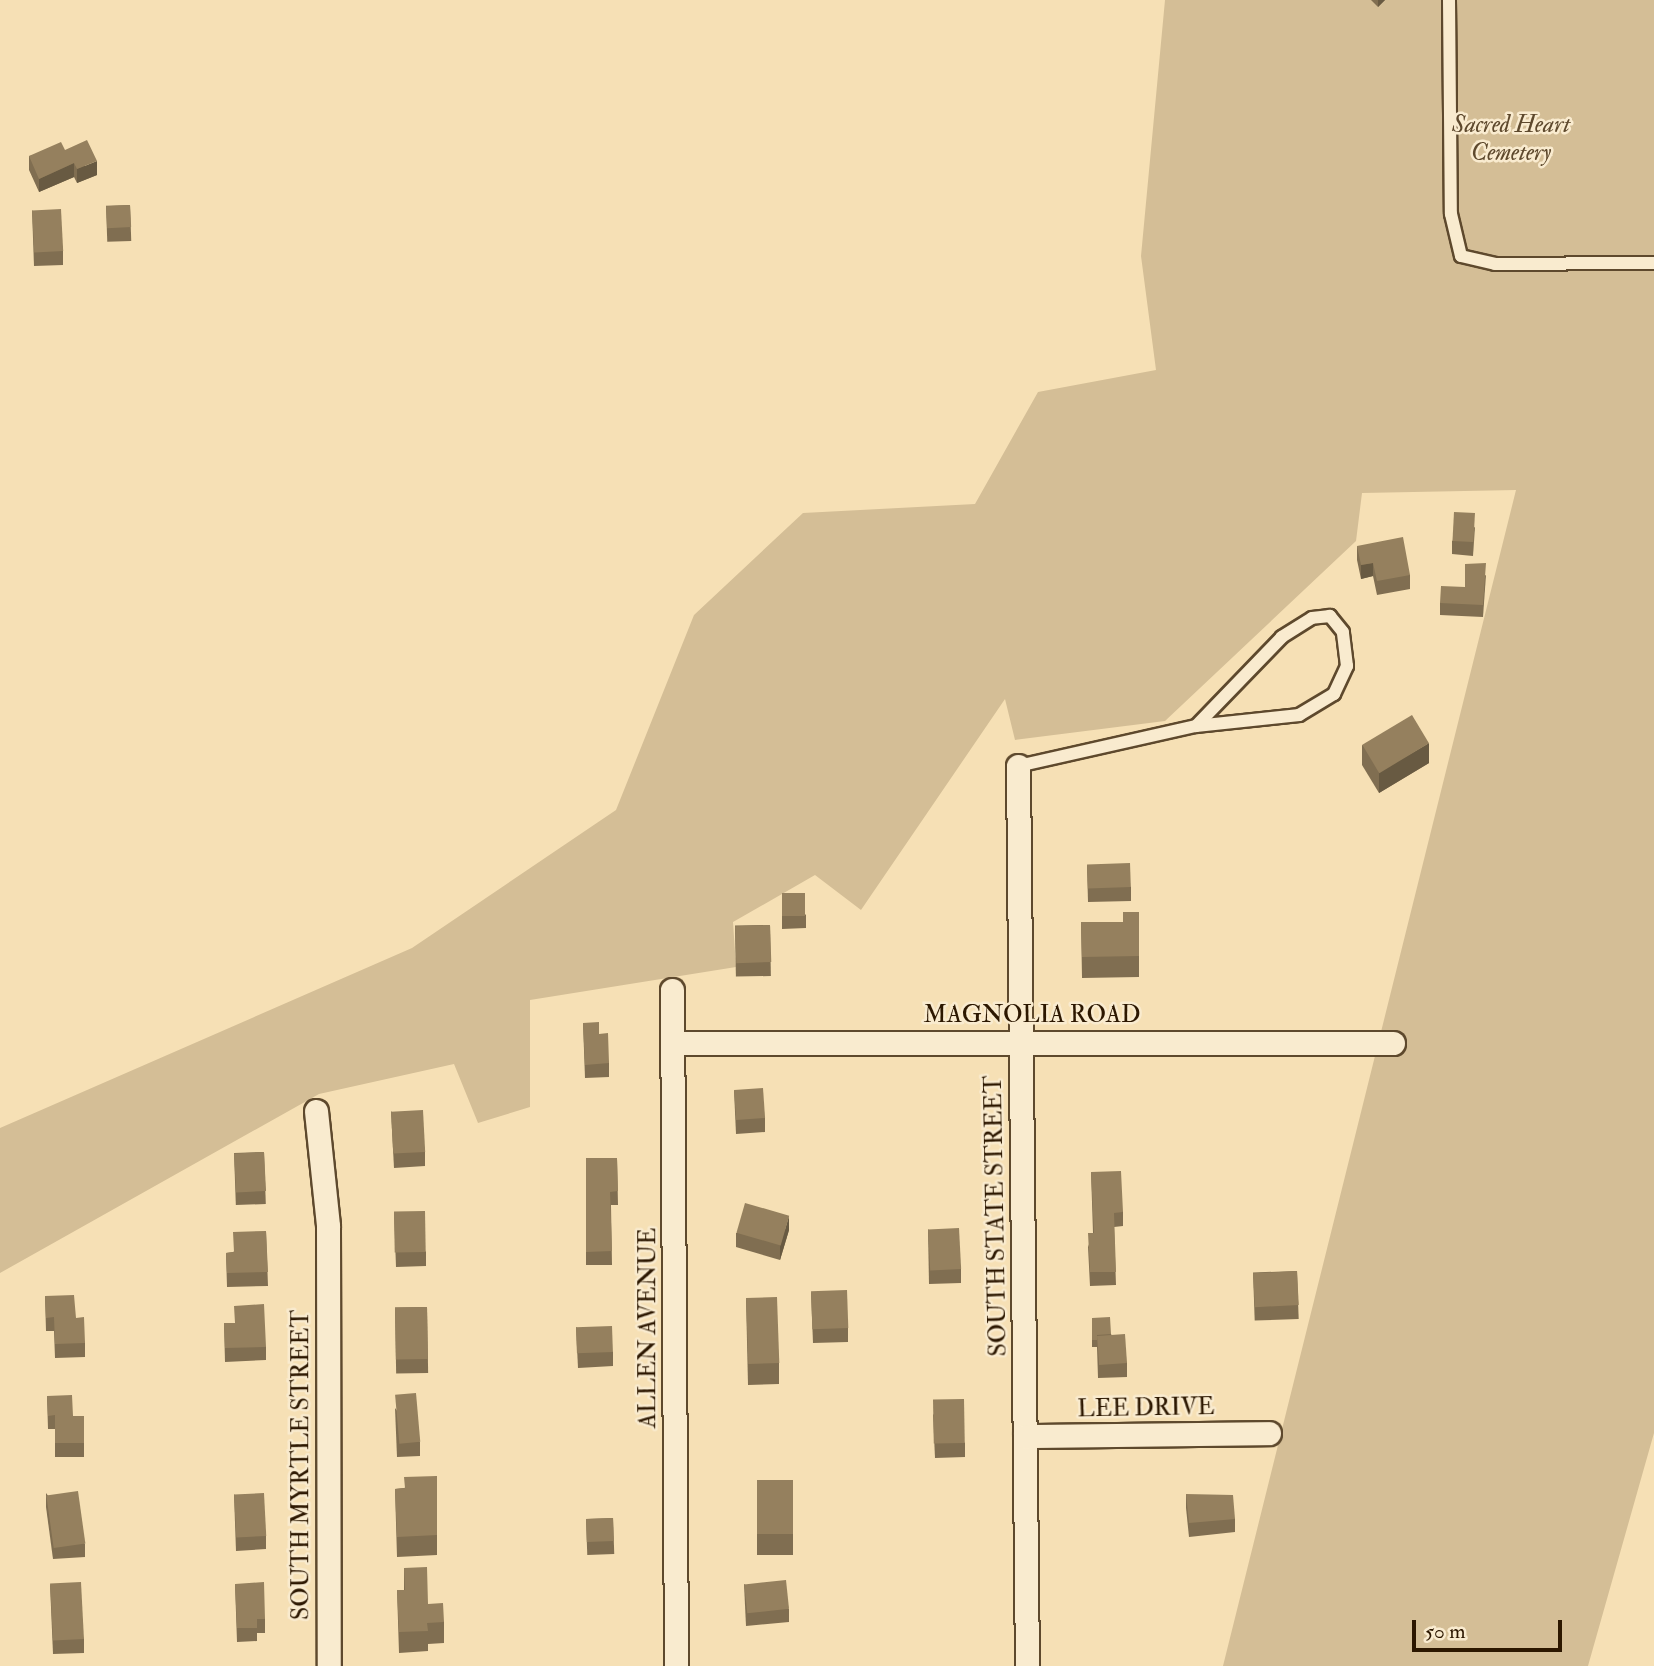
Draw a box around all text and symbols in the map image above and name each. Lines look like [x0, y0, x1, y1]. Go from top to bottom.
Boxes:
park label: Sacred Heart Cemetery [1452, 111, 1570, 167]
street label: MAGNOLIA ROAD [924, 1001, 1140, 1029]
street label: SOUTH STATE STREET [979, 1075, 1013, 1357]
street label: ALLEN AVENUE [634, 1228, 662, 1428]
street label: SOUTH MYRTLE STREET [287, 1310, 315, 1620]
street label: LEE DRIVE [1077, 1392, 1215, 1424]
scale bar [1416, 1606, 1566, 1650]
text: 50 m [1425, 1618, 1466, 1645]

